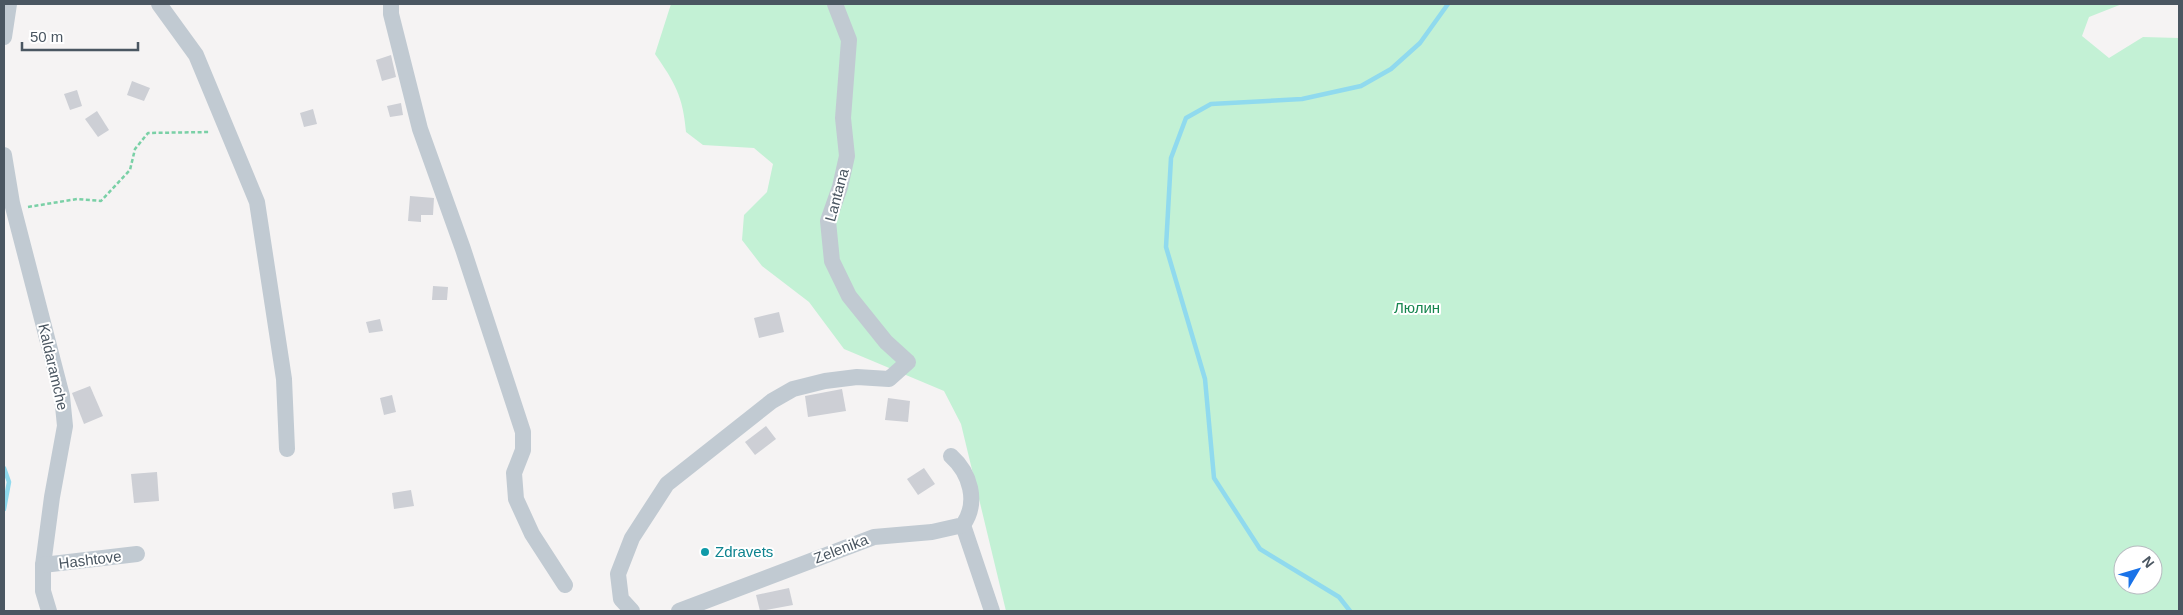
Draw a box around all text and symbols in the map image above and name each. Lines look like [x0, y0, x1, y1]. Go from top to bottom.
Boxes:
scale bar [22, 20, 139, 52]
text: 50 m [30, 28, 63, 45]
street label: Lantana [821, 166, 852, 223]
park label: Люлин [1394, 299, 1440, 316]
street label: Kaldaramche [35, 322, 72, 412]
street label: Zelenika [811, 530, 871, 567]
place label: Zdravets [715, 543, 773, 560]
north arrow [2113, 545, 2163, 595]
marker: Zdravets [699, 546, 711, 558]
street label: Hashtove [57, 547, 122, 572]
text: N [2139, 553, 2158, 571]

